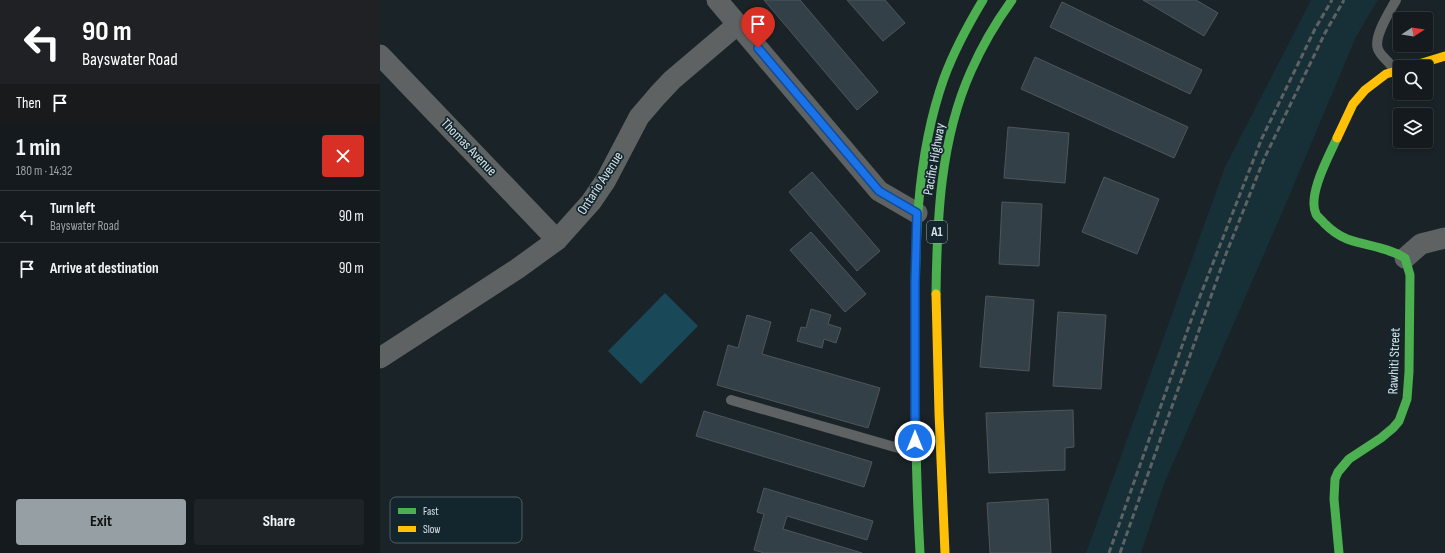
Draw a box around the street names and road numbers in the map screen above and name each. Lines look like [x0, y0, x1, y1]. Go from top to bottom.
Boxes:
street label: Thomas Avenue [437, 115, 501, 179]
street label: Pacific Highway [919, 121, 949, 196]
street label: Ontario Avenue [573, 148, 627, 218]
road number: A1 [927, 221, 947, 243]
street label: Rawhiti Street [1384, 327, 1404, 395]

